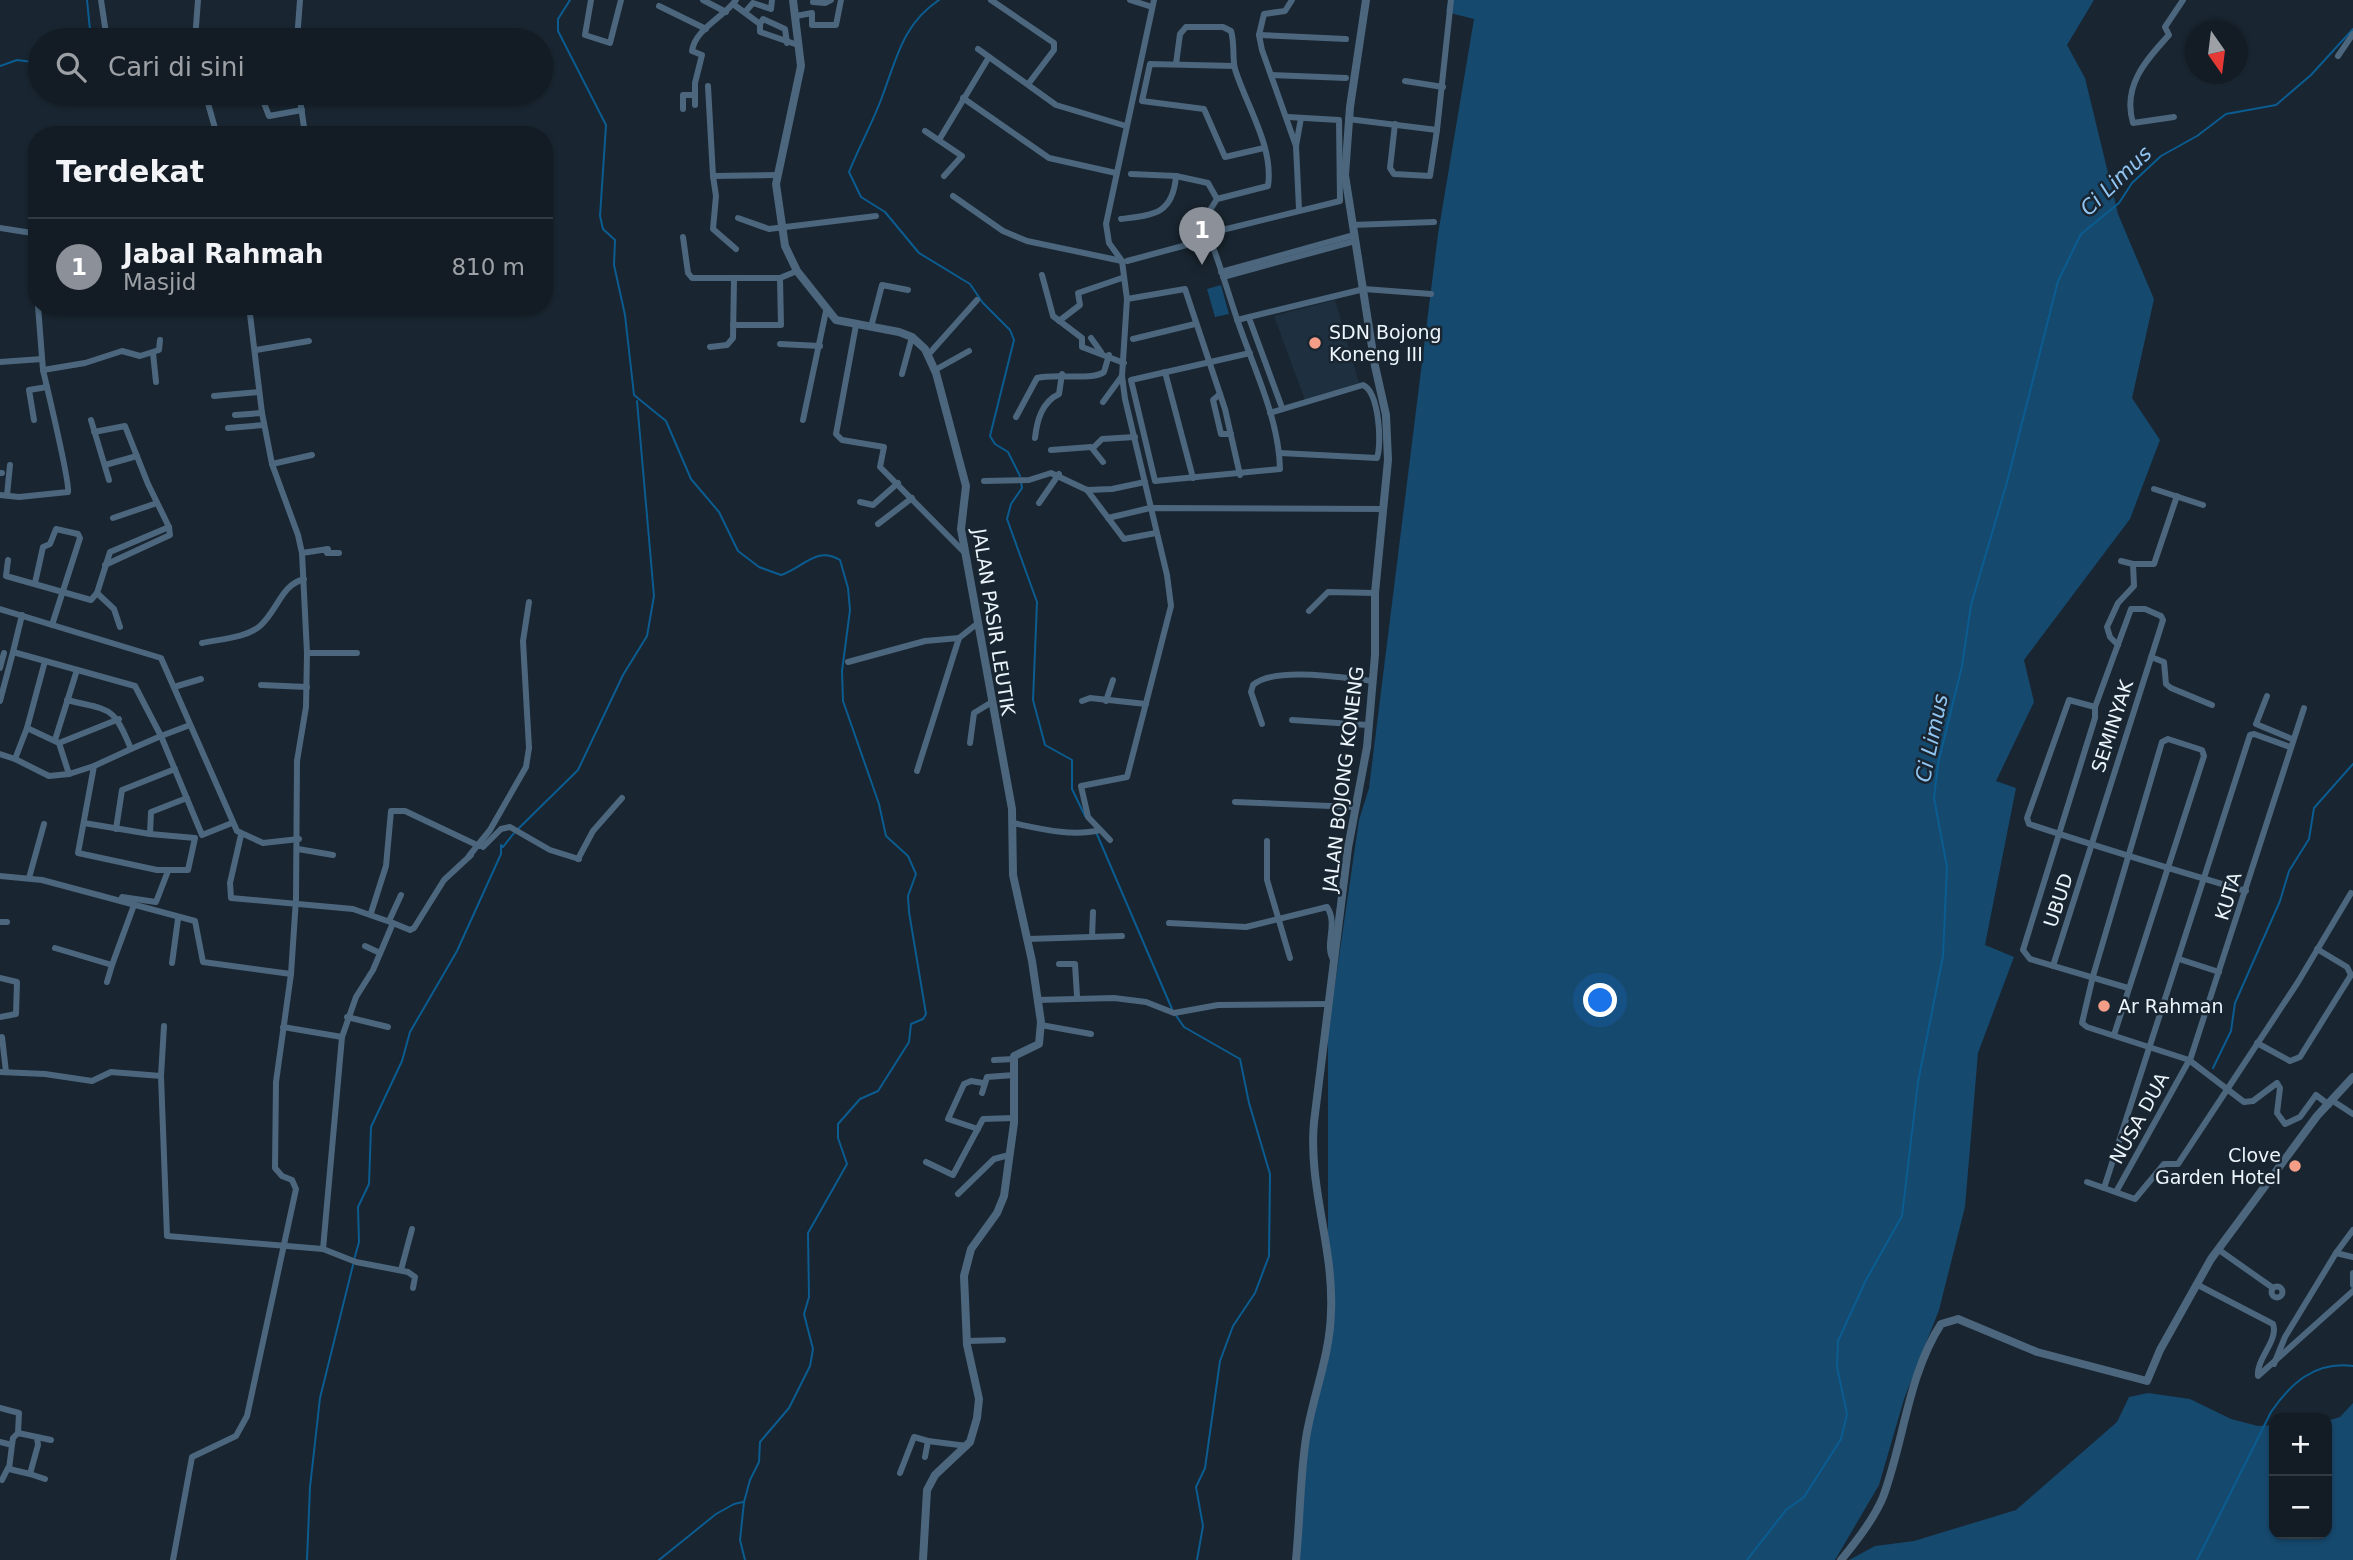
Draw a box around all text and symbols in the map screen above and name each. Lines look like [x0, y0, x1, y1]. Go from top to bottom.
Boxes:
north arrow [2185, 21, 2248, 84]
search box [28, 28, 553, 105]
icon: search [52, 48, 90, 86]
text: Cari di sini [108, 52, 245, 82]
water label: Ci Limus [2076, 141, 2157, 221]
text: Terdekat [56, 154, 204, 189]
pin: 1 [1179, 207, 1225, 265]
text: Jabal Rahmah [123, 239, 324, 269]
text: 1 [71, 254, 87, 280]
text: 810 m [451, 254, 525, 280]
text: Masjid [123, 269, 196, 295]
place label: SDN Bojong Koneng III [1329, 321, 1442, 365]
marker: SDN Bojong Koneng III [1307, 335, 1323, 351]
street label: JALAN PASIR LEUTIK [968, 526, 1020, 718]
street label: JALAN BOJONG KONENG [1318, 665, 1368, 894]
street label: SEMINYAK [2087, 677, 2137, 775]
water label: Ci Limus [1911, 692, 1953, 784]
street label: KUTA [2210, 869, 2246, 923]
street label: UBUD [2039, 870, 2077, 930]
your location [1583, 983, 1617, 1017]
place label: Ar Rahman [2118, 995, 2224, 1017]
marker: Ar Rahman [2096, 998, 2112, 1014]
street label: NUSA DUA [2105, 1068, 2173, 1168]
place label: Clove Garden Hotel [2155, 1144, 2281, 1188]
marker: Clove Garden Hotel [2287, 1158, 2303, 1174]
map controls [2269, 1413, 2332, 1539]
button: + [2269, 1413, 2332, 1476]
button: − [2269, 1476, 2332, 1539]

